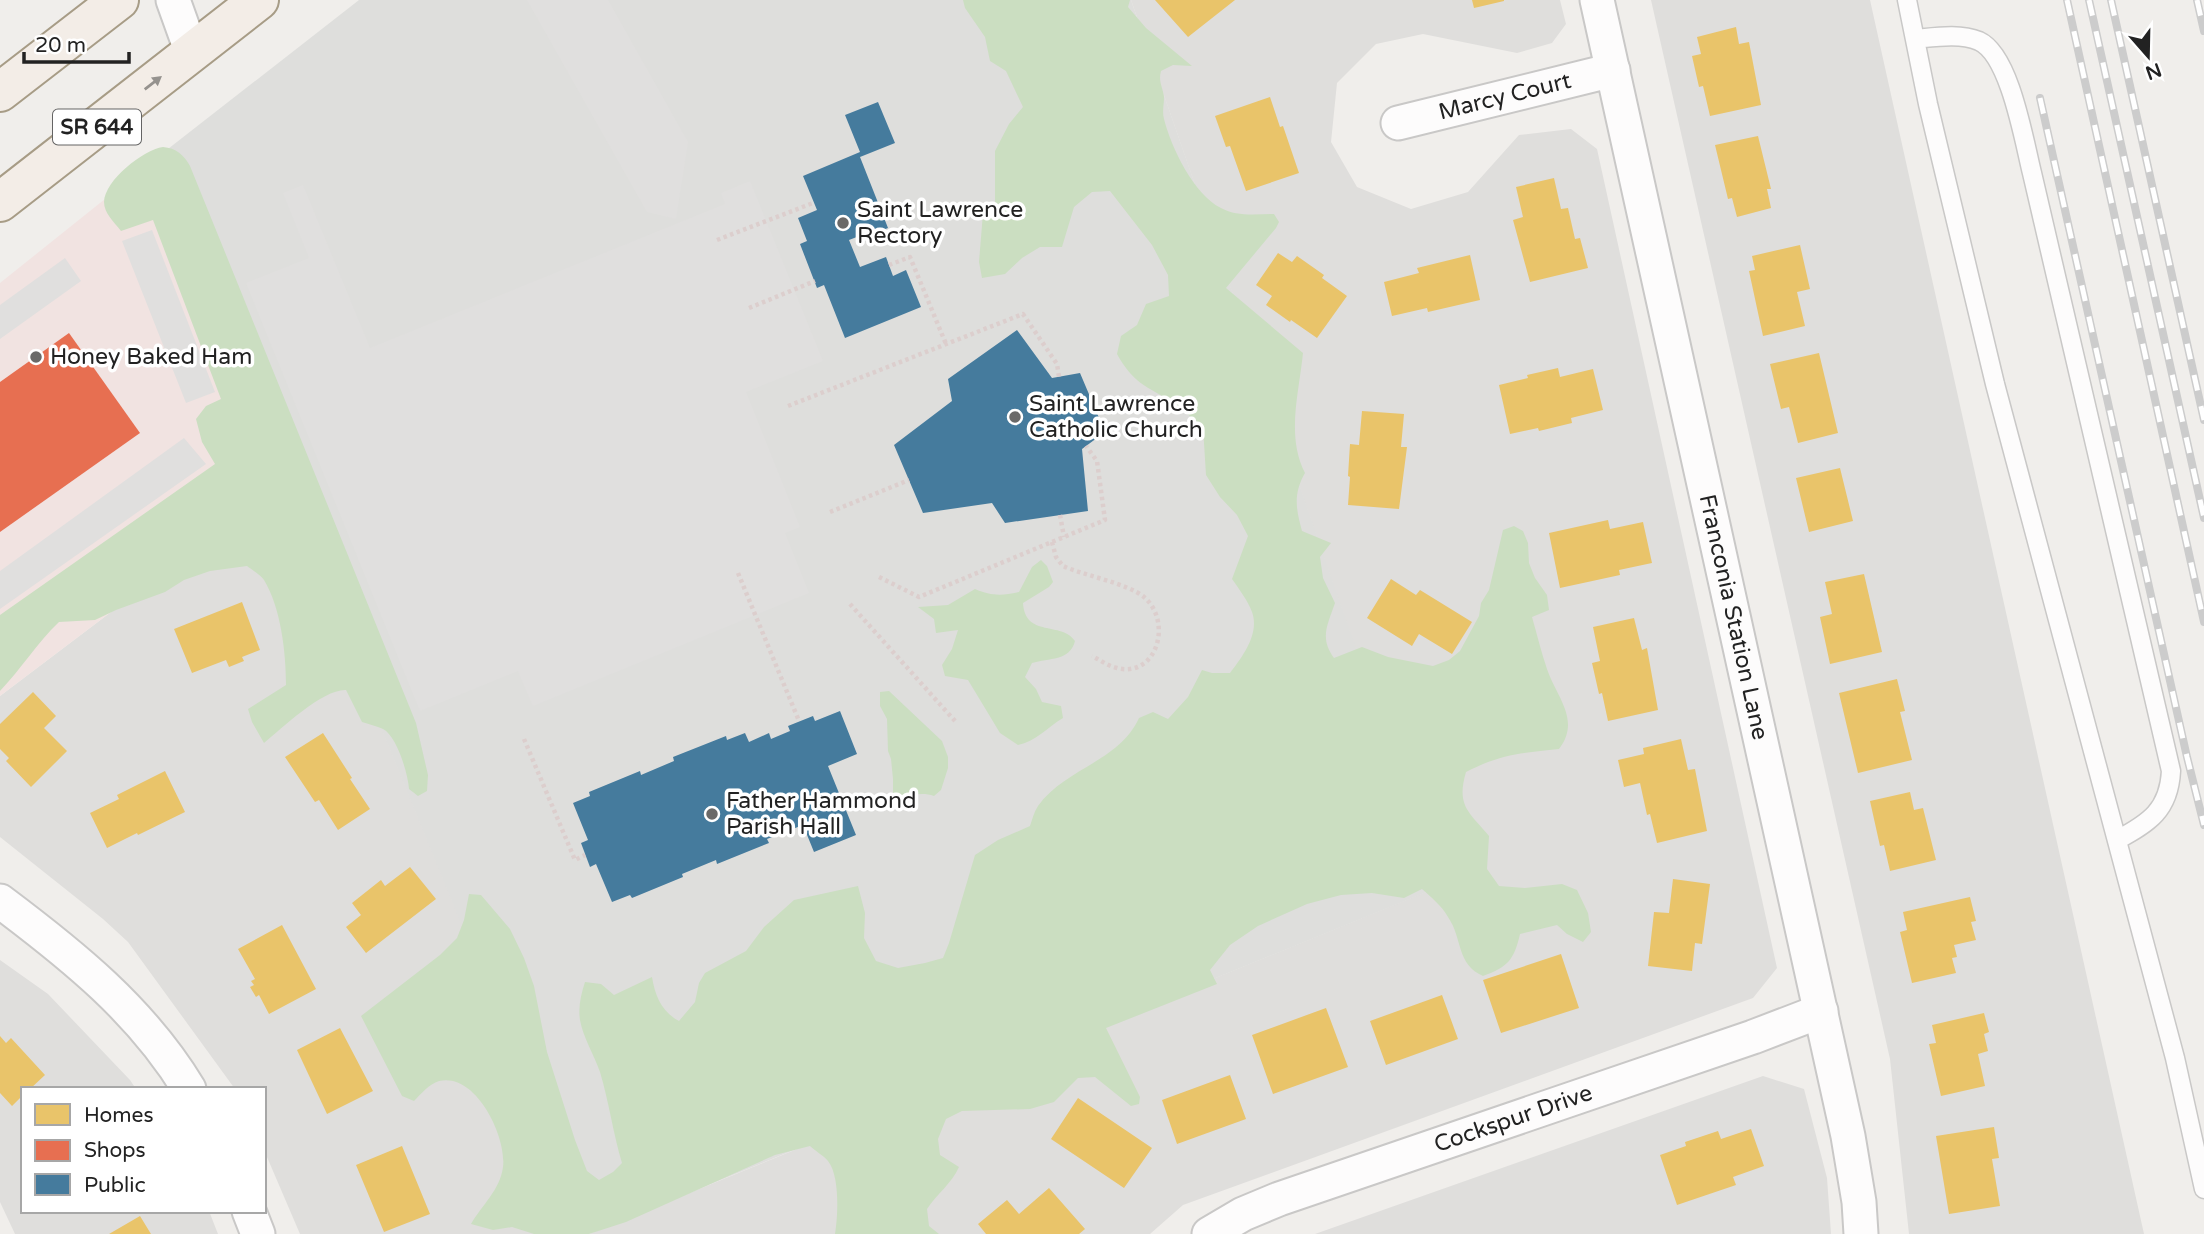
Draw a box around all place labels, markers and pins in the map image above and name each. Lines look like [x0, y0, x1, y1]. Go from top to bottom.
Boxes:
place label: Saint Lawrence Rectory [857, 196, 1023, 250]
marker: Saint Lawrence Rectory [835, 215, 851, 231]
place label: Honey Baked Ham [50, 343, 252, 371]
marker: Honey Baked Ham [28, 349, 44, 365]
place label: Saint Lawrence Catholic Church [1029, 390, 1203, 444]
marker: Saint Lawrence Catholic Church [1007, 409, 1023, 425]
place label: Father Hammond Parish Hall [726, 787, 917, 841]
marker: Father Hammond Parish Hall [704, 806, 720, 822]

